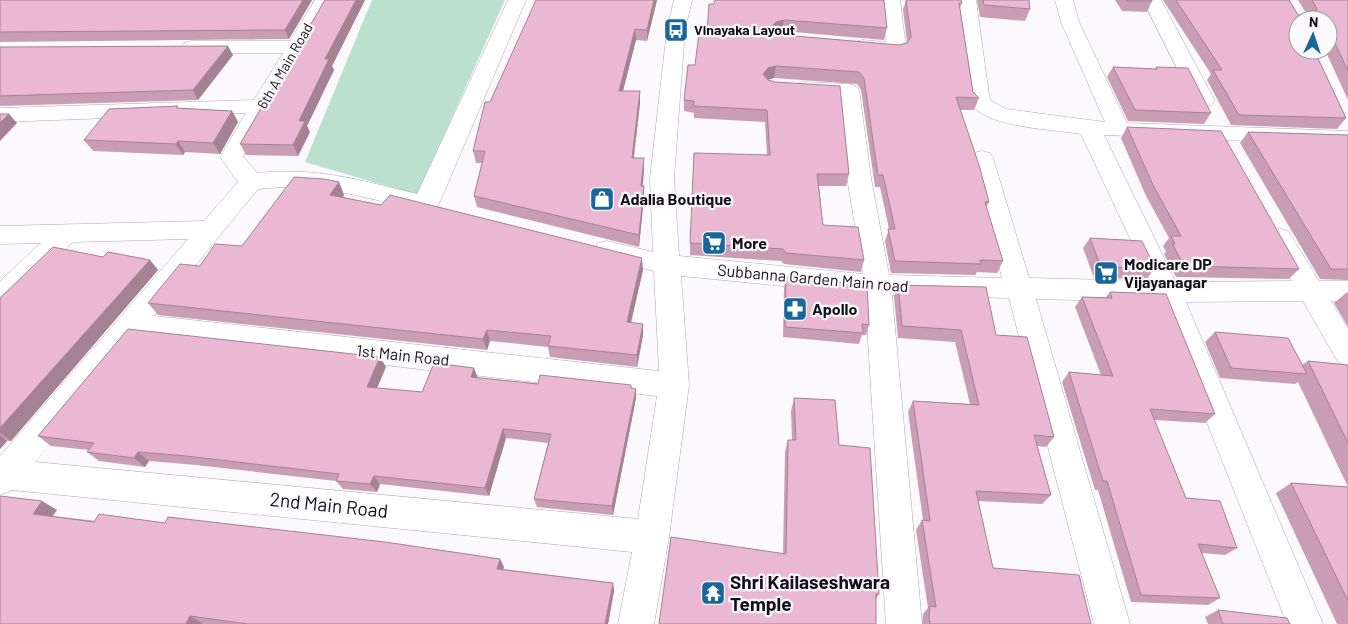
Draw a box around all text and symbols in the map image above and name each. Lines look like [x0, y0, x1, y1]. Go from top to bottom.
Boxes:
north arrow [1288, 10, 1338, 60]
text: N [1309, 13, 1319, 30]
bus stop icon: Vinayaka Layout [663, 17, 689, 43]
street label: 6th A Main Road [253, 20, 316, 112]
place label: Vinayaka Layout [694, 21, 795, 38]
shop icon: Adalia Boutique [589, 186, 615, 212]
place label: Adalia Boutique [620, 189, 732, 208]
supermarket icon: More [701, 230, 727, 256]
place label: More [732, 233, 767, 252]
place label: Modicare DP Vijayanagar [1124, 254, 1212, 291]
street label: Subbanna Garden Main road [717, 260, 909, 295]
supermarket icon: Modicare DP Vijayanagar [1093, 260, 1119, 286]
pharmacy icon: Apollo [782, 296, 808, 322]
place label: Apollo [812, 299, 857, 318]
street label: 1st Main Road [356, 340, 450, 369]
street label: 2nd Main Road [269, 487, 389, 522]
place label: Shri Kailaseshwara Temple [730, 570, 890, 615]
temple icon: Shri Kailaseshwara Temple [700, 580, 726, 606]

